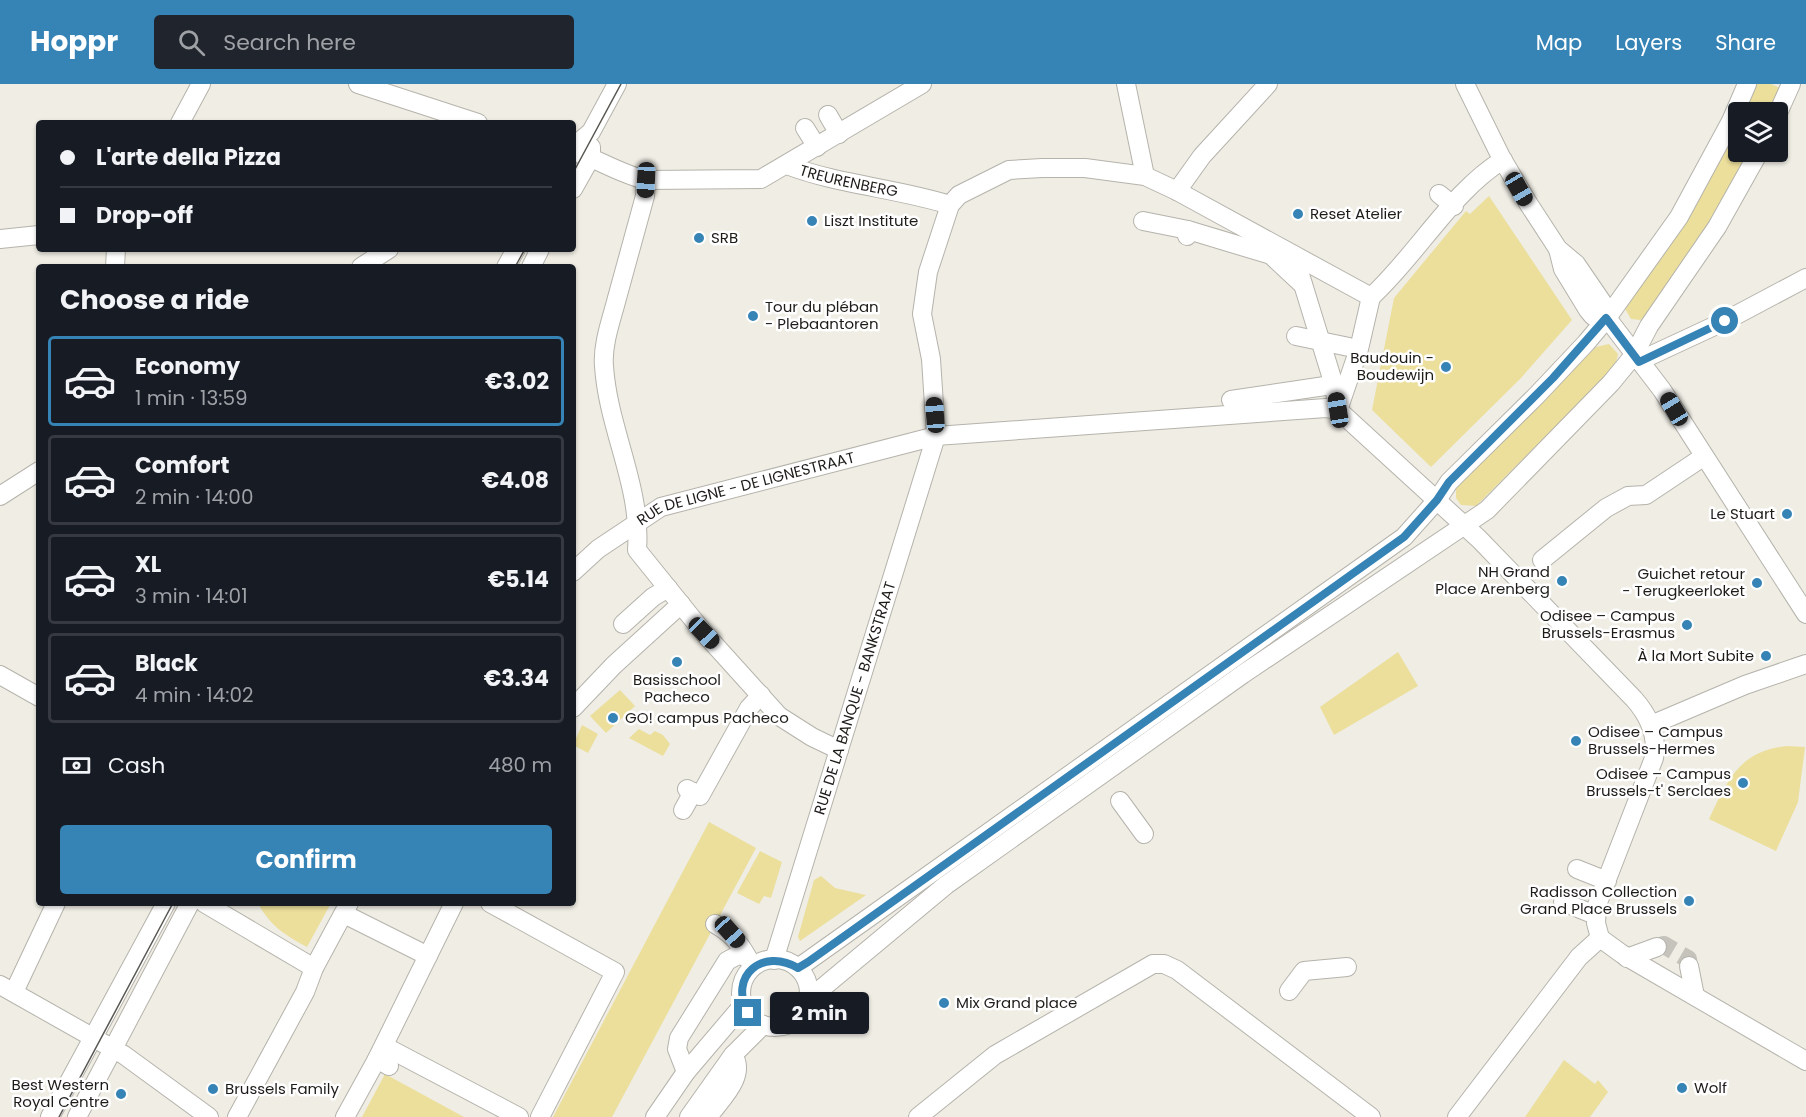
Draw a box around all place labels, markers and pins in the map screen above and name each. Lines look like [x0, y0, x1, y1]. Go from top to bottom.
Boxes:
place label: Reset Atelier [1310, 203, 1403, 224]
marker: Reset Atelier [1291, 207, 1305, 221]
place label: Liszt Institute [824, 210, 918, 231]
marker: Liszt Institute [805, 214, 819, 228]
place label: SRB [711, 227, 738, 248]
marker: SRB [692, 231, 706, 245]
place label: Tour du pléban - Plebaantoren [765, 296, 879, 334]
marker: Tour du pléban - Plebaantoren [746, 309, 760, 323]
place label: Baudouin - Boudewijn [1350, 347, 1434, 385]
marker: Baudouin - Boudewijn [1439, 360, 1453, 374]
place label: Le Stuart [1710, 503, 1775, 524]
marker: Le Stuart [1780, 507, 1794, 521]
place label: NH Grand Place Arenberg [1435, 561, 1550, 599]
place label: Guichet retour - Terugkeerloket [1622, 563, 1745, 601]
marker: NH Grand Place Arenberg [1555, 574, 1569, 588]
marker: Guichet retour - Terugkeerloket [1750, 576, 1764, 590]
place label: Odisee – Campus Brussels-Erasmus [1540, 605, 1675, 643]
marker: Odisee – Campus Brussels-Erasmus [1680, 618, 1694, 632]
place label: À la Mort Subite [1637, 645, 1754, 666]
marker: À la Mort Subite [1759, 649, 1773, 663]
marker: Basisschool Pacheco [670, 655, 684, 669]
place label: Basisschool Pacheco [633, 669, 721, 707]
place label: GO! campus Pacheco [625, 707, 789, 728]
marker: GO! campus Pacheco [606, 711, 620, 725]
place label: Odisee – Campus Brussels-Hermes [1588, 721, 1723, 759]
marker: Odisee – Campus Brussels-Hermes [1569, 734, 1583, 748]
place label: Odisee – Campus Brussels-t' Serclaes [1586, 763, 1731, 801]
marker: Odisee – Campus Brussels-t' Serclaes [1736, 776, 1750, 790]
place label: Radisson Collection Grand Place Brussels [1520, 881, 1677, 919]
marker: Radisson Collection Grand Place Brussels [1682, 894, 1696, 908]
place label: Mix Grand place [956, 992, 1077, 1013]
marker: Mix Grand place [937, 996, 951, 1010]
place label: Best Western Royal Centre [11, 1074, 109, 1112]
place label: Wolf [1694, 1077, 1727, 1098]
place label: Brussels Family [225, 1078, 339, 1099]
marker: Wolf [1675, 1081, 1689, 1095]
marker: Brussels Family [206, 1082, 220, 1096]
marker: Best Western Royal Centre [114, 1087, 128, 1101]

